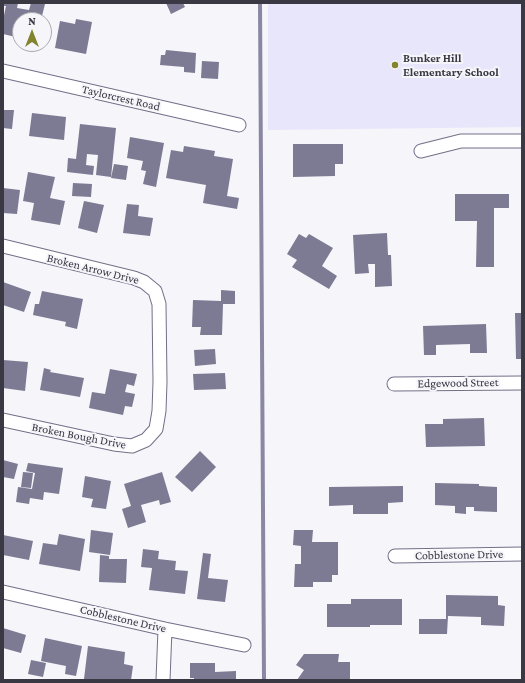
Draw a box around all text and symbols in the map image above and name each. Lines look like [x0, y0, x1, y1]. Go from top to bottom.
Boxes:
north arrow [12, 12, 52, 52]
text: N [28, 15, 36, 27]
place label: Bunker Hill Elementary School [403, 51, 499, 79]
marker: Bunker Hill Elementary School [390, 60, 400, 70]
street label: Taylorcrest Road [81, 82, 161, 114]
street label: Broken Arrow Drive [45, 251, 141, 287]
street label: Edgewood Street [417, 375, 499, 391]
street label: Broken Bough Drive [31, 420, 127, 452]
street label: Cobblestone Drive [415, 547, 503, 563]
street label: Cobblestone Drive [78, 602, 168, 636]

